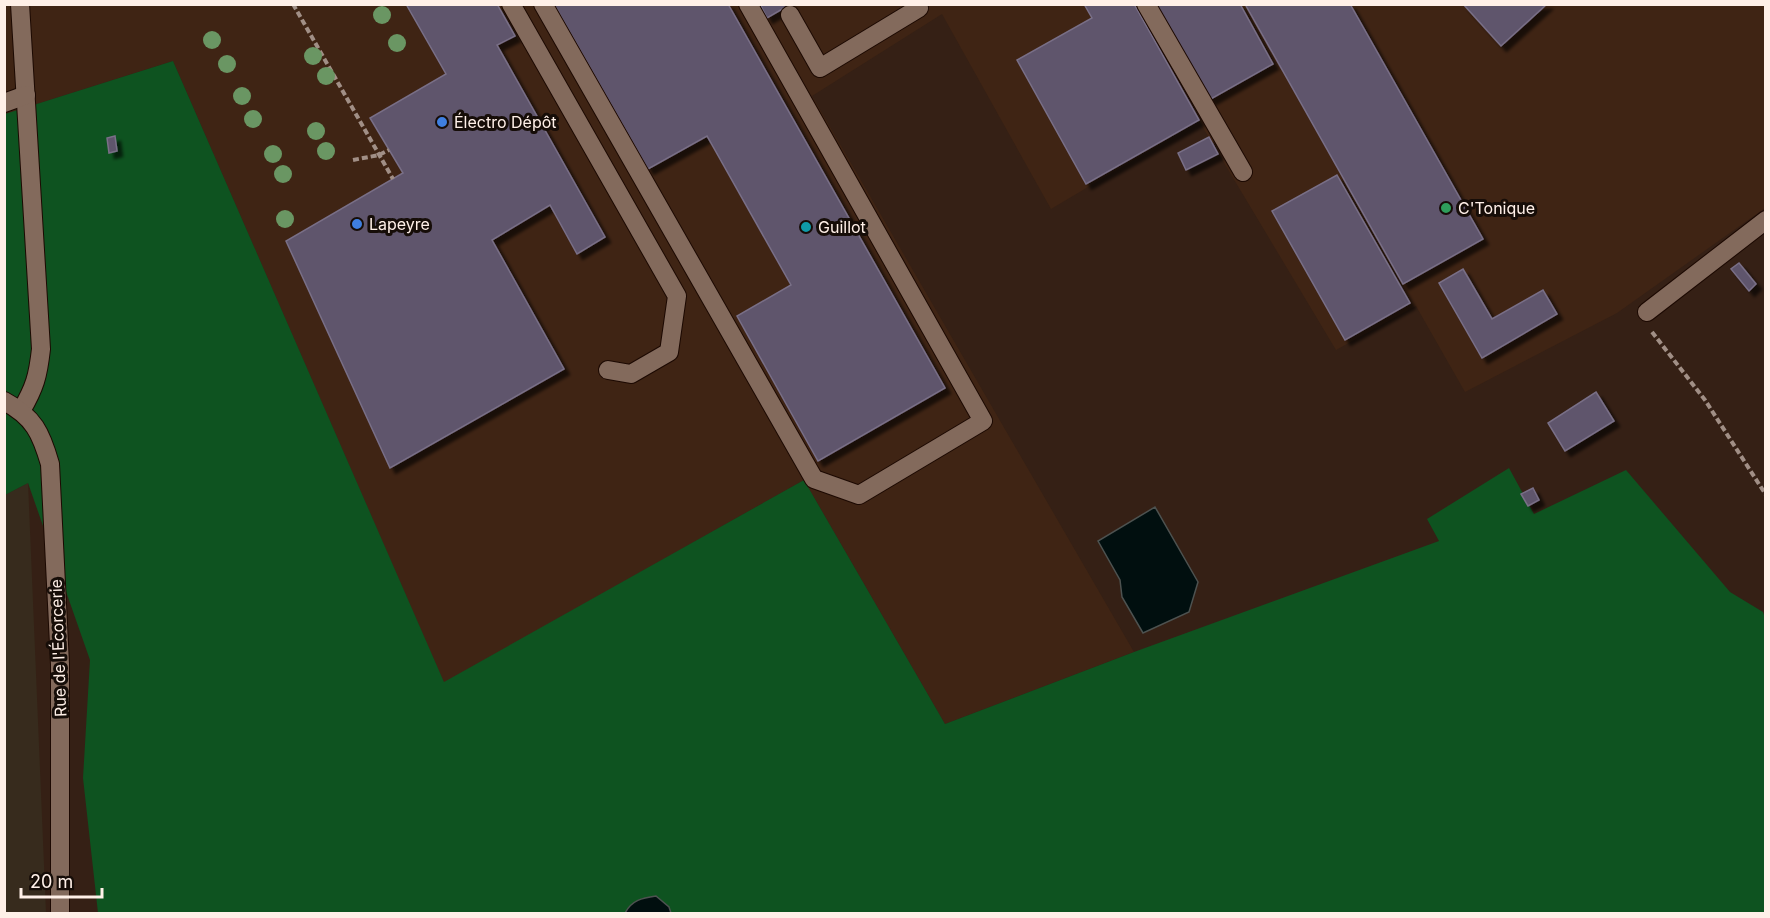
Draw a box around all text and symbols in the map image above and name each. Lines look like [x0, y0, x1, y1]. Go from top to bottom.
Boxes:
place label: Électro Dépôt [454, 112, 557, 132]
marker: Électro Dépôt [435, 115, 449, 129]
place label: C'Tonique [1458, 198, 1535, 218]
marker: C'Tonique [1439, 201, 1453, 215]
place label: Lapeyre [369, 214, 430, 234]
marker: Lapeyre [350, 217, 364, 231]
place label: Guillot [818, 217, 866, 237]
marker: Guillot [799, 220, 813, 234]
street label: Rue de l'Écorcerie [46, 579, 70, 717]
scale bar [21, 861, 102, 899]
text: 20 m [30, 871, 73, 892]

